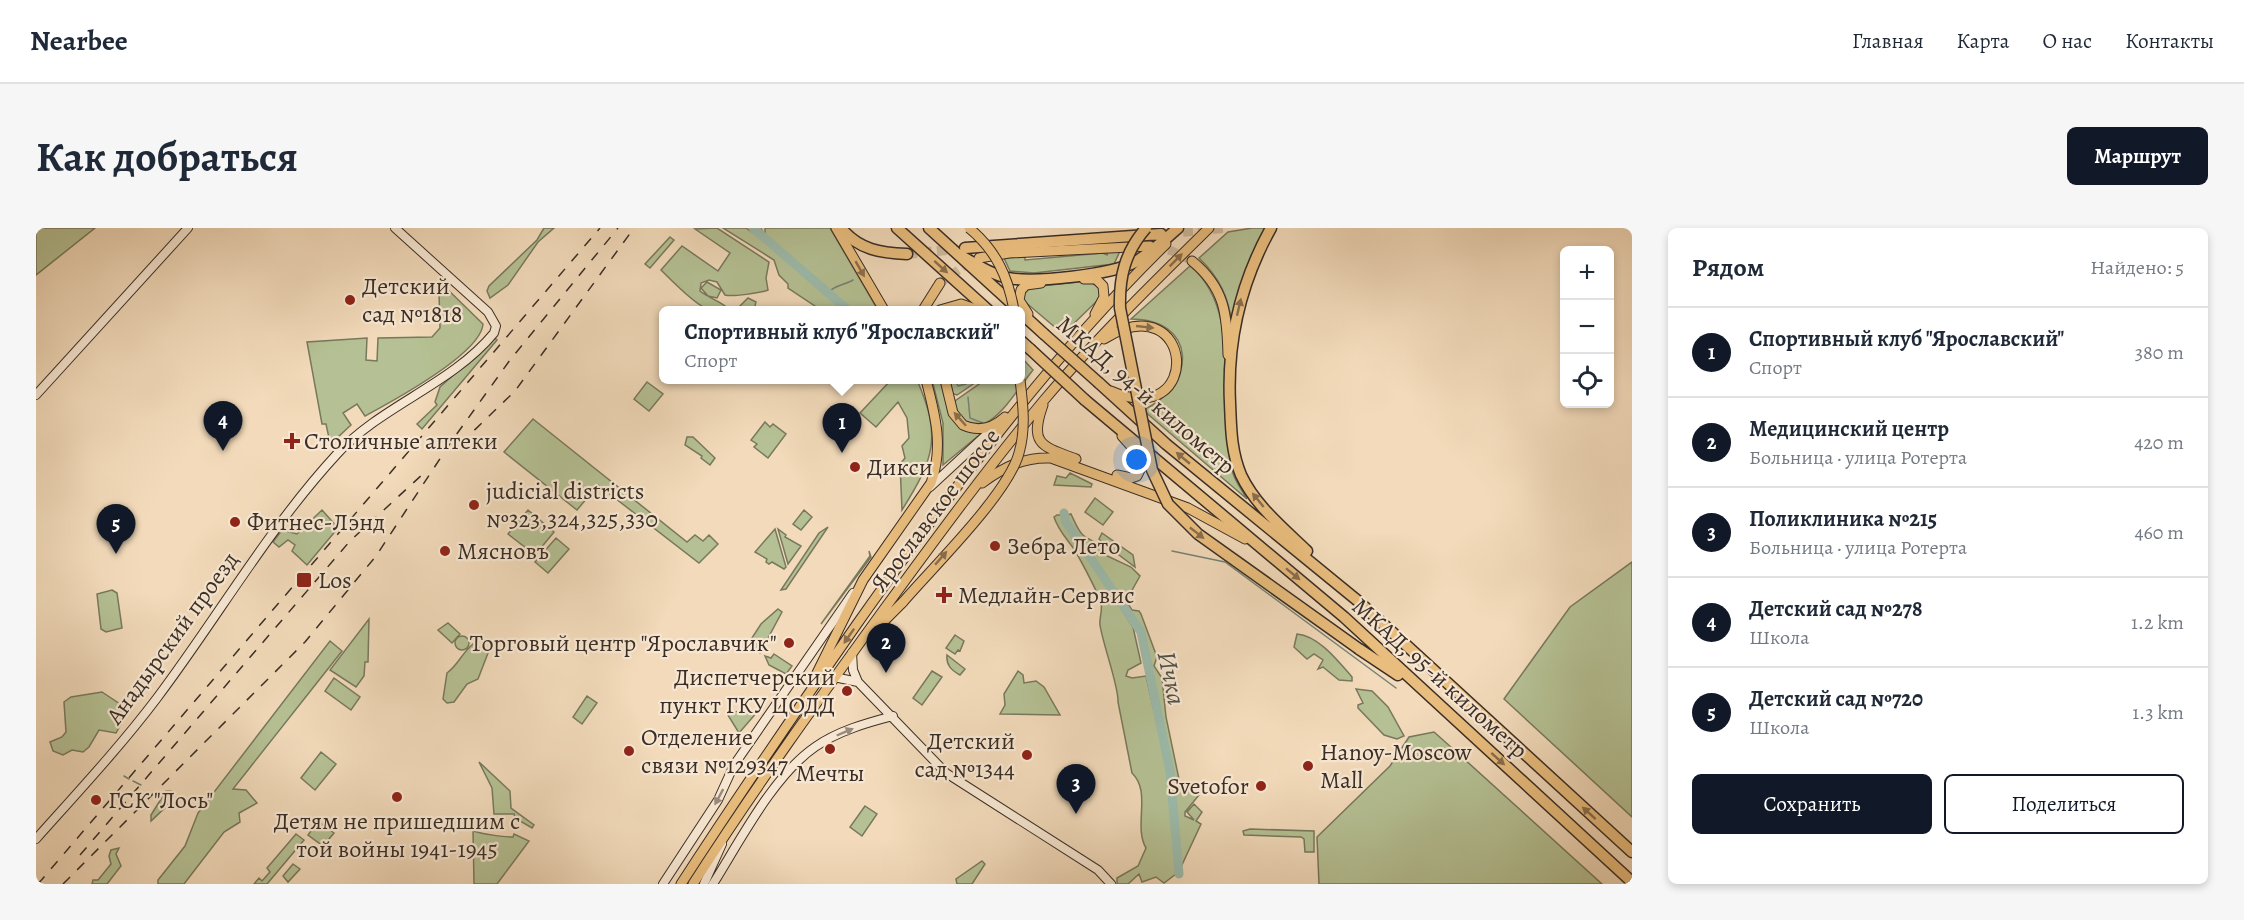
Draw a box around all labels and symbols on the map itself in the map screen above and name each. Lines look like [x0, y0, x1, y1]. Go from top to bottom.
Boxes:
one-way arrow [1169, 253, 1183, 267]
one-way arrow [933, 260, 948, 274]
one-way arrow [855, 261, 866, 277]
place label: Детский сад №1818 [362, 270, 462, 330]
marker: Детский сад №1818 [343, 293, 357, 307]
one-way arrow [1235, 298, 1245, 316]
street label: МКАД, 94-й километр [1050, 308, 1242, 482]
one-way arrow [1135, 322, 1154, 332]
pin: 4 [204, 402, 243, 451]
pin: 1 [822, 404, 862, 453]
one-way arrow [953, 411, 966, 426]
street label: Ярославское шоссе [863, 422, 1007, 598]
place label: Столичные аптеки [304, 425, 498, 457]
marker: Столичные аптеки [285, 434, 299, 448]
your location [1122, 445, 1151, 474]
place label: Дикси [867, 451, 933, 483]
one-way arrow [1176, 452, 1191, 465]
marker: Дикси [848, 460, 862, 474]
place label: judicial districts №323,324,325,330 [486, 475, 658, 535]
one-way arrow [1251, 492, 1264, 508]
marker: judicial districts №323,324,325,330 [467, 498, 481, 512]
pin: 5 [96, 504, 136, 554]
place label: Фитнес-Лэнд [247, 506, 385, 538]
marker: Фитнес-Лэнд [228, 515, 242, 529]
one-way arrow [1189, 527, 1205, 540]
place label: Зебра Лето [1007, 530, 1120, 562]
place label: Мясновъ [457, 535, 549, 567]
marker: Зебра Лето [988, 539, 1002, 553]
marker: Мясновъ [438, 544, 452, 558]
street label: Анадырский проезд [98, 545, 246, 732]
one-way arrow [934, 551, 947, 566]
place label: Los [318, 564, 352, 596]
one-way arrow [1286, 568, 1301, 580]
marker: Los [295, 571, 313, 589]
place label: Медлайн-Сервис [958, 579, 1135, 611]
marker: Медлайн-Сервис [935, 586, 953, 604]
street label: МКАД, 95-й километр [1345, 590, 1535, 766]
pin: 2 [866, 624, 906, 673]
place label: Торговый центр "Ярославчик" [470, 627, 777, 659]
one-way arrow [843, 628, 855, 644]
marker: Торговый центр "Ярославчик" [782, 636, 796, 650]
water label: Ичка [1149, 648, 1194, 708]
place label: Диспетчерский пункт ГКУ ЦОДД [659, 661, 835, 721]
marker: Диспетчерский пункт ГКУ ЦОДД [840, 684, 854, 698]
place label: Отделение связи №129347 [641, 721, 789, 781]
place label: Детский сад №1344 [914, 725, 1015, 785]
one-way arrow [836, 727, 854, 736]
place label: Hanoy-Moscow Mall [1320, 736, 1472, 796]
marker: Мечты [823, 742, 837, 756]
marker: Отделение связи №129347 [622, 744, 636, 758]
marker: Детский сад №1344 [1020, 748, 1034, 762]
one-way arrow [1490, 752, 1505, 765]
place label: Мечты [796, 757, 864, 789]
marker: Hanoy-Moscow Mall [1301, 759, 1315, 773]
pin: 3 [1056, 764, 1096, 814]
place label: Svetofor [1167, 770, 1249, 802]
marker: Svetofor [1254, 779, 1268, 793]
place label: ГСК "Лось" [108, 784, 213, 816]
one-way arrow [714, 789, 724, 806]
marker: Детям не пришедшим с той войны 1941-1945 [390, 790, 404, 804]
marker: ГСК "Лось" [89, 793, 103, 807]
place label: Детям не пришедшим с той войны 1941-1945 [274, 805, 520, 865]
one-way arrow [1582, 807, 1597, 820]

